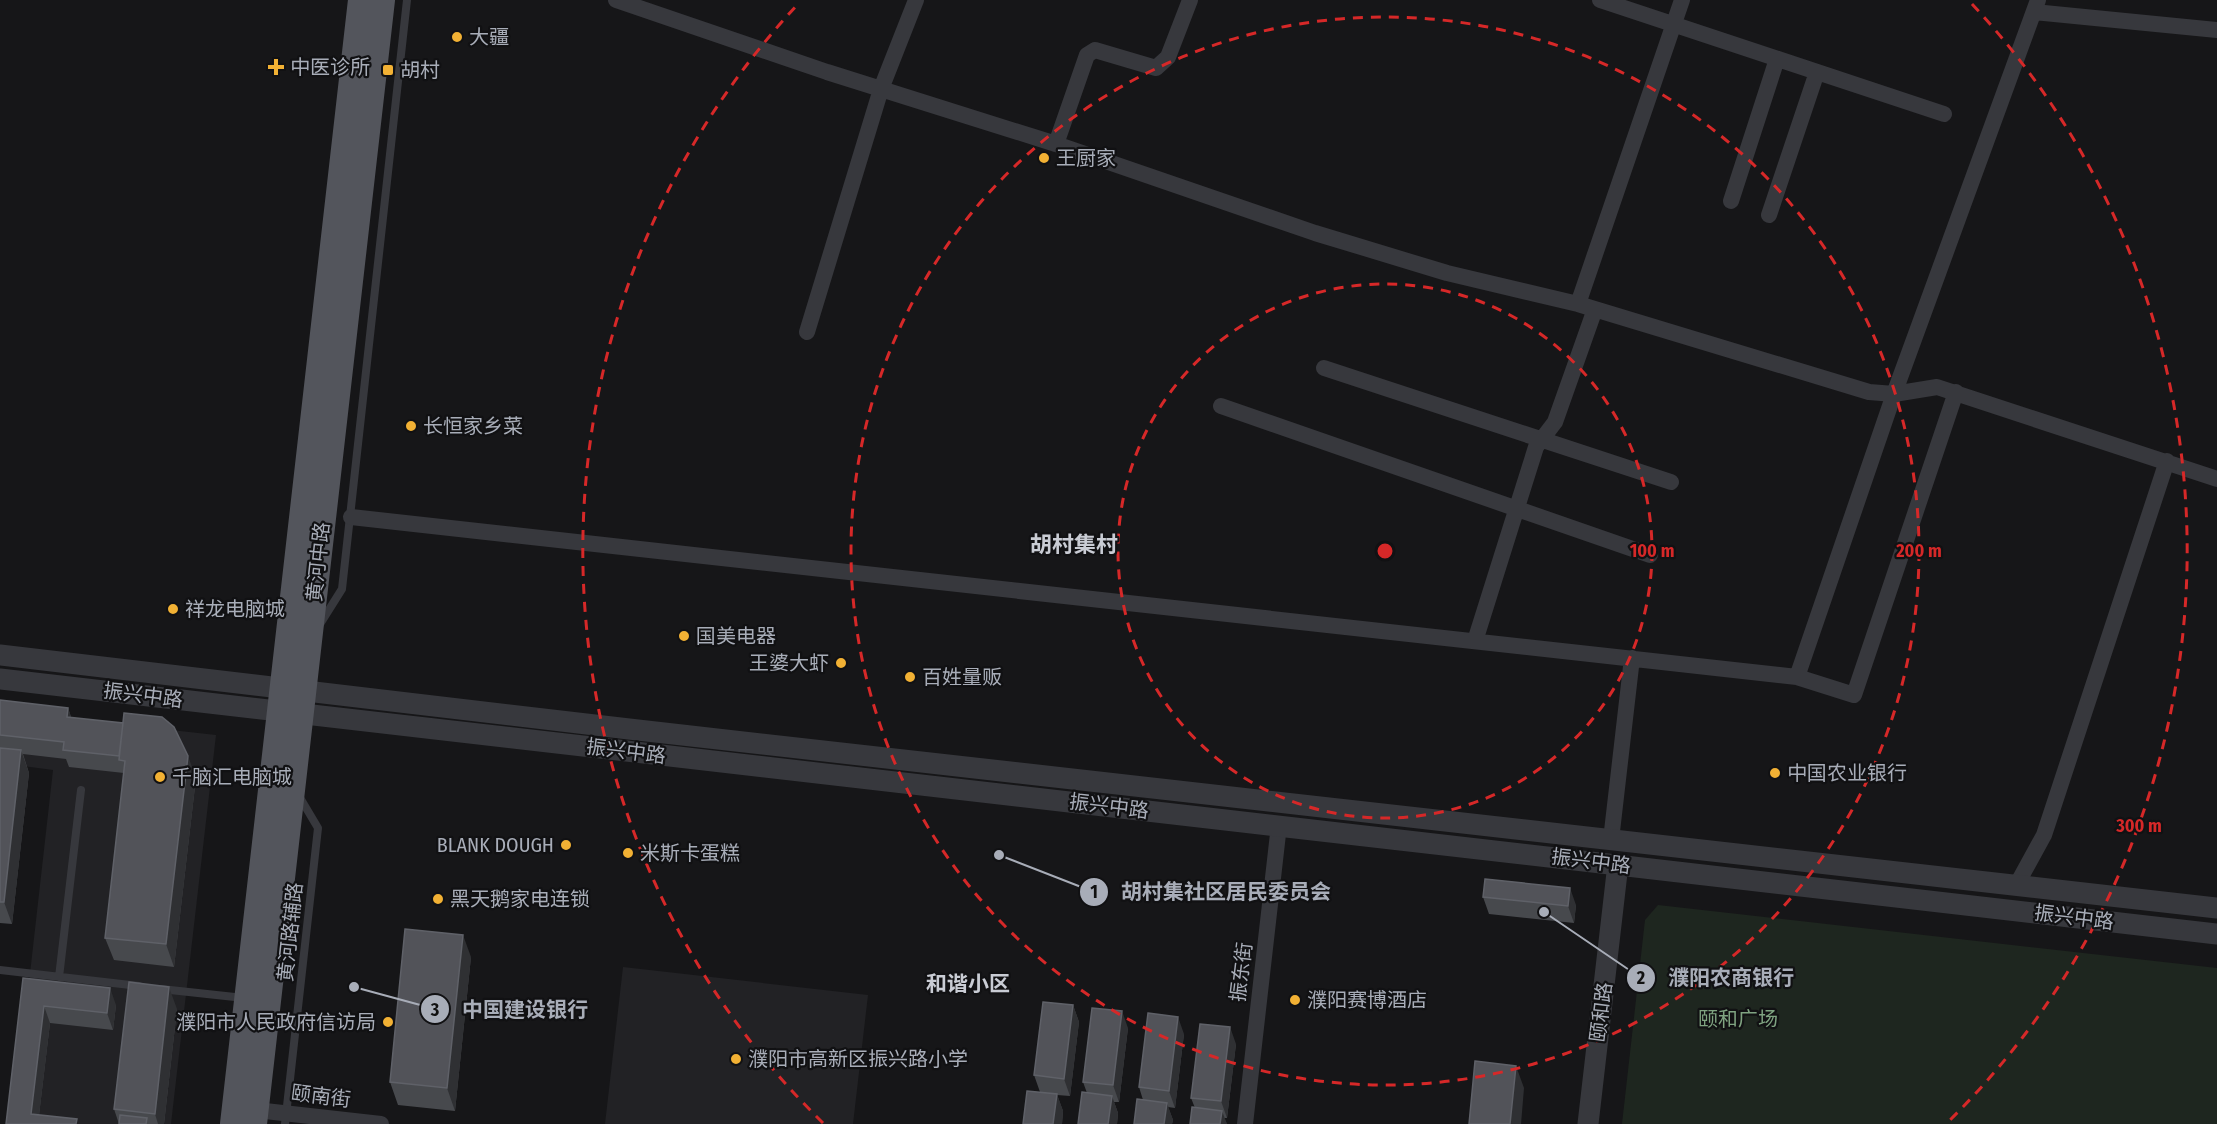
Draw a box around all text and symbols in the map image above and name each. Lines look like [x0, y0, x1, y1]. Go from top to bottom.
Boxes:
place label: 大疆 [469, 25, 509, 49]
marker: 大疆 [450, 30, 464, 44]
place label: 中医诊所 [290, 55, 370, 79]
marker: 中医诊所 [267, 58, 285, 76]
place label: 胡村 [400, 58, 440, 82]
marker: 胡村 [381, 63, 395, 77]
place label: 王厨家 [1056, 146, 1116, 170]
marker: 王厨家 [1037, 151, 1051, 165]
place label: 长恒家乡菜 [423, 414, 523, 438]
marker: 长恒家乡菜 [404, 419, 418, 433]
street label: 黄河中路 [302, 521, 334, 603]
district label: 胡村集村 [1030, 531, 1118, 558]
text: 100 m [1630, 540, 1674, 562]
text: 200 m [1895, 540, 1942, 562]
centre of rings [1375, 541, 1395, 561]
place label: 祥龙电脑城 [185, 597, 285, 621]
marker: 祥龙电脑城 [166, 602, 180, 616]
place label: 国美电器 [696, 624, 776, 648]
marker: 国美电器 [677, 629, 691, 643]
place label: 王婆大虾 [749, 651, 829, 675]
marker: 王婆大虾 [834, 656, 848, 670]
place label: 百姓量贩 [922, 665, 1002, 689]
marker: 百姓量贩 [903, 670, 917, 684]
street label: 振兴中路 [102, 678, 184, 712]
street label: 振兴中路 [585, 734, 667, 768]
place label: 中国农业银行 [1787, 761, 1907, 785]
place label: 千脑汇电脑城 [172, 765, 292, 789]
marker: 中国农业银行 [1768, 766, 1782, 780]
marker: 千脑汇电脑城 [153, 770, 167, 784]
street label: 振兴中路 [1068, 789, 1150, 823]
text: 300 m [2115, 815, 2162, 837]
place label: BLANK DOUGH [437, 833, 554, 857]
marker: BLANK DOUGH [559, 838, 573, 852]
place label: 米斯卡蛋糕 [640, 841, 740, 865]
street label: 振兴中路 [1550, 844, 1632, 878]
marker: 米斯卡蛋糕 [621, 846, 635, 860]
callout: 胡村集社区居民委员会 [1079, 872, 1343, 911]
text: 胡村集社区居民委员会 [1121, 879, 1331, 905]
street label: 黄河路辅路 [273, 881, 307, 983]
text: 1 [1090, 881, 1098, 903]
place label: 黑天鹅家电连锁 [450, 887, 590, 911]
marker: 黑天鹅家电连锁 [431, 892, 445, 906]
street label: 振兴中路 [2033, 900, 2115, 934]
street label: 振东街 [1225, 941, 1257, 1003]
callout: 濮阳农商银行 [1626, 958, 1806, 997]
text: 濮阳农商银行 [1668, 965, 1794, 991]
text: 2 [1636, 967, 1645, 989]
district label: 和谐小区 [926, 971, 1010, 997]
street label: 颐和路 [1585, 981, 1617, 1043]
place label: 濮阳赛博酒店 [1307, 988, 1427, 1012]
callout: 中国建设银行 [420, 990, 600, 1029]
marker: 濮阳赛博酒店 [1288, 993, 1302, 1007]
text: 中国建设银行 [462, 997, 588, 1023]
text: 3 [430, 999, 440, 1021]
park label: 颐和广场 [1698, 1007, 1778, 1031]
place label: 濮阳市人民政府信访局 [176, 1010, 376, 1034]
marker: 濮阳市人民政府信访局 [381, 1015, 395, 1029]
place label: 濮阳市高新区振兴路小学 [748, 1047, 968, 1071]
marker: 濮阳市高新区振兴路小学 [729, 1052, 743, 1066]
street label: 颐南街 [290, 1080, 352, 1112]

